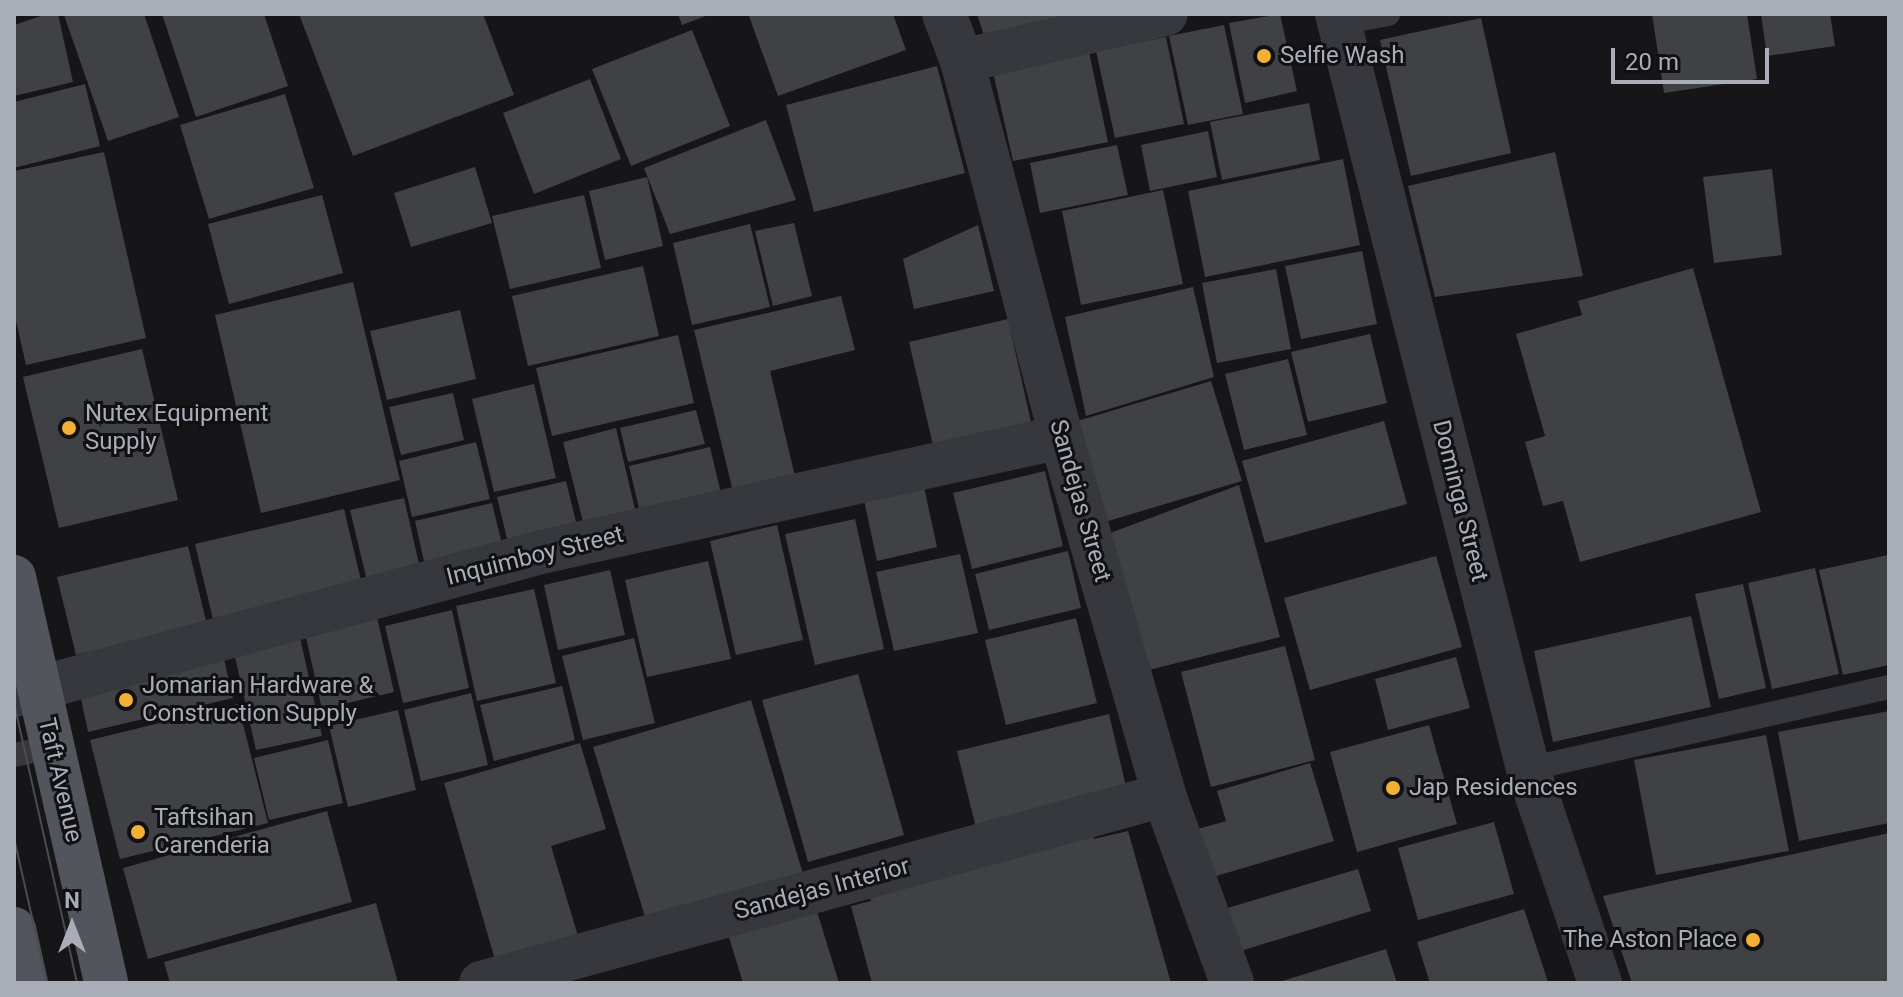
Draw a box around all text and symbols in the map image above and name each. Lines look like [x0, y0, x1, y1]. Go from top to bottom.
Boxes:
scale bar [1615, 32, 1773, 82]
place label: Selfie Wash [1280, 42, 1404, 70]
marker: Selfie Wash [1255, 47, 1273, 65]
text: 20 m [1625, 48, 1679, 76]
place label: Nutex Equipment Supply [85, 400, 268, 456]
street label: Sandejas Street [1043, 417, 1117, 585]
street label: Dominga Street [1426, 417, 1494, 585]
marker: Nutex Equipment Supply [60, 419, 78, 437]
street label: Inquimboy Street [444, 520, 626, 592]
place label: Jomarian Hardware & Construction Supply [142, 672, 373, 728]
marker: Jomarian Hardware & Construction Supply [117, 691, 135, 709]
street label: Taft Avenue [32, 715, 88, 845]
place label: Jap Residences [1409, 774, 1578, 802]
marker: Jap Residences [1384, 779, 1402, 797]
place label: Taftsihan Carenderia [154, 804, 270, 860]
marker: Taftsihan Carenderia [129, 823, 147, 841]
street label: Sandejas Interior [731, 852, 913, 926]
north arrow [32, 885, 112, 965]
text: N [64, 888, 80, 913]
place label: The Aston Place [1563, 926, 1737, 954]
marker: The Aston Place [1744, 931, 1762, 949]

